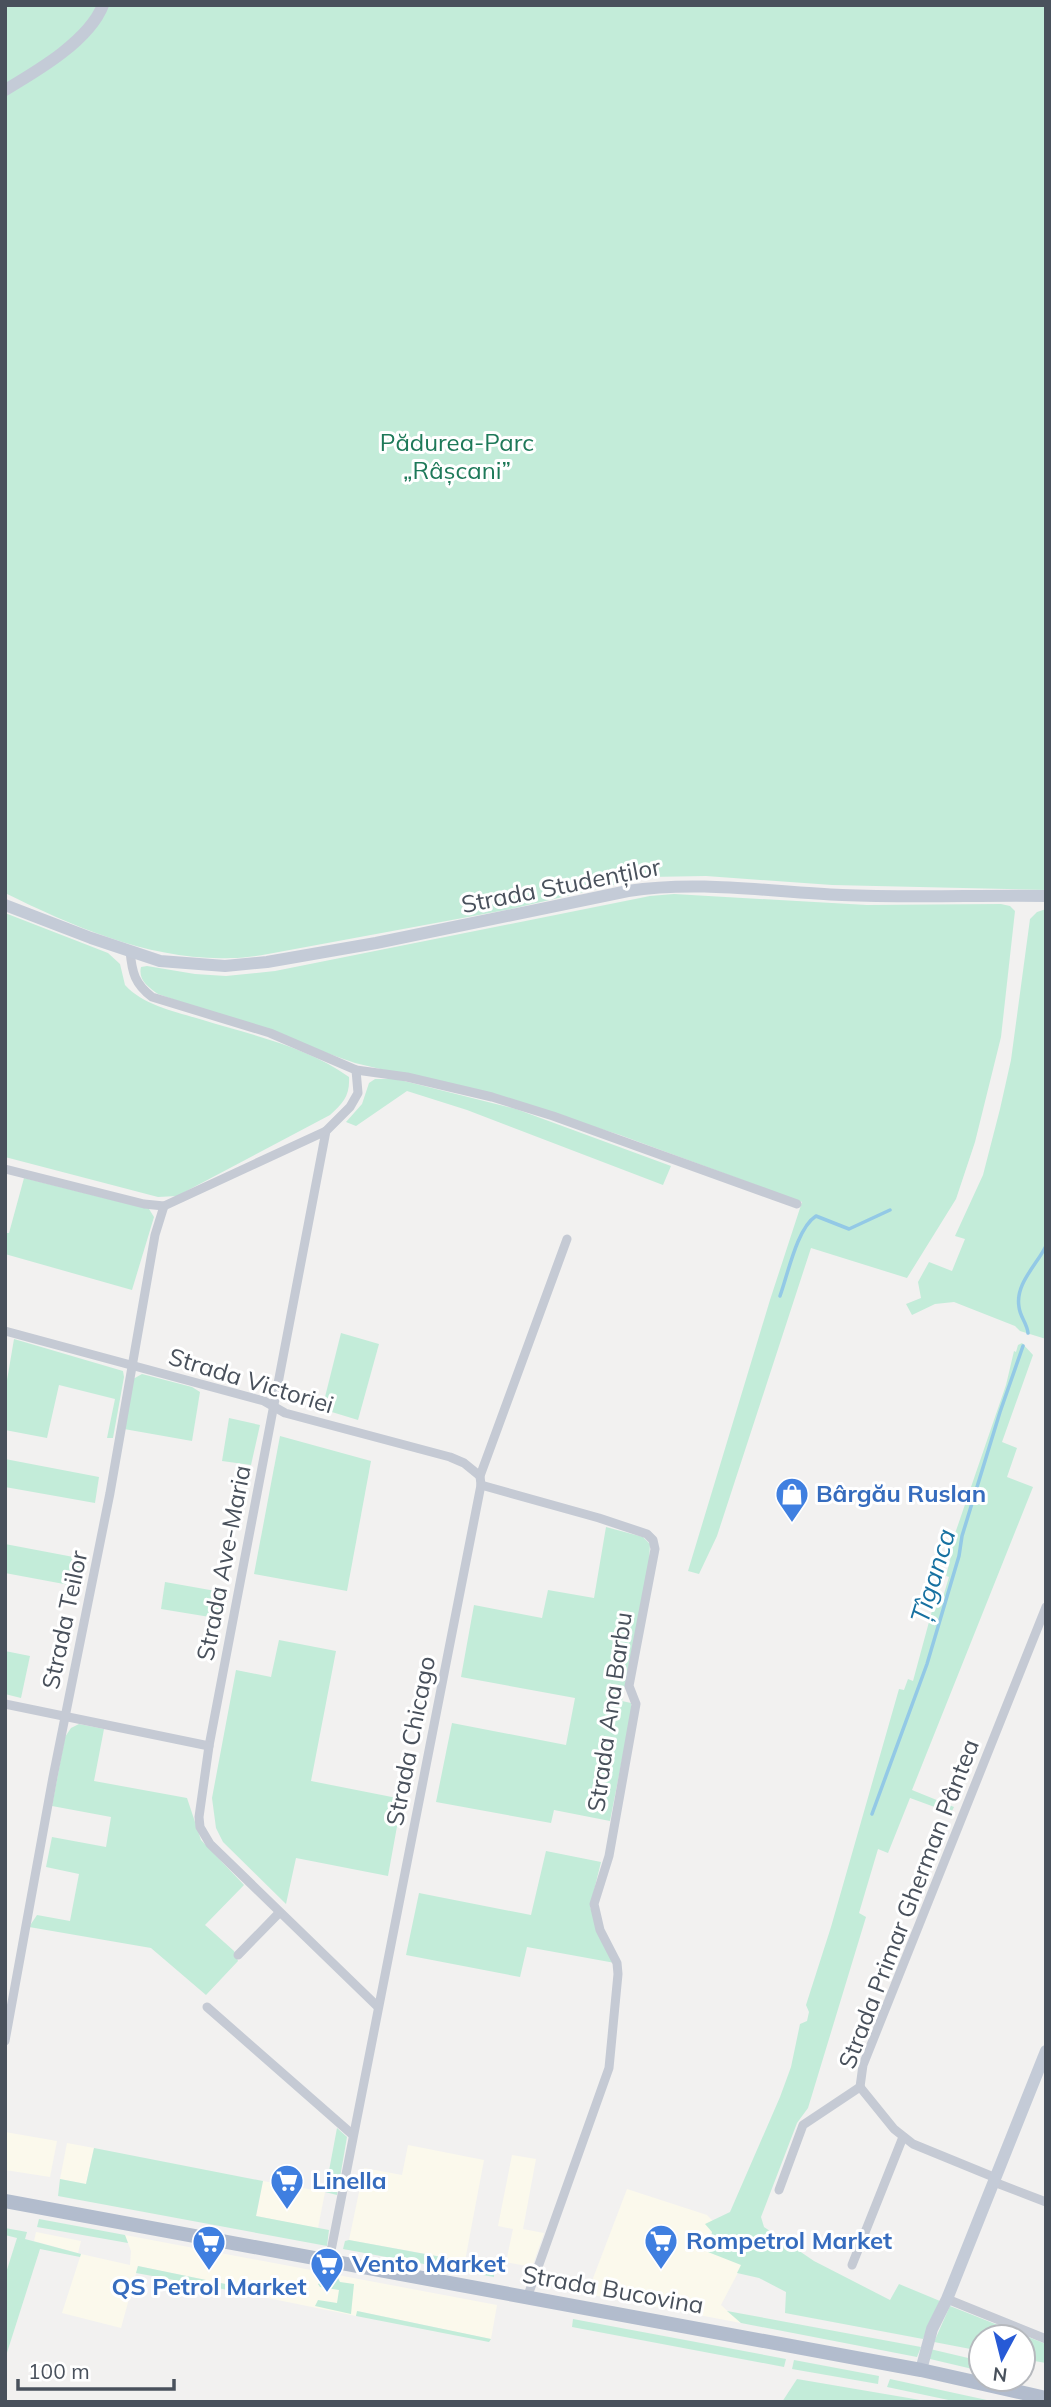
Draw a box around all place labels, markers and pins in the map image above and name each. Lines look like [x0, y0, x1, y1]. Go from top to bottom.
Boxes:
shop icon: Bârgău Ruslan [773, 1475, 811, 1524]
place label: Bârgău Ruslan [816, 1478, 986, 1508]
supermarket icon: Linella [268, 2162, 306, 2211]
place label: Linella [312, 2165, 387, 2195]
supermarket icon: Rompetrol Market [642, 2222, 680, 2271]
supermarket icon: QS Petrol Market [190, 2223, 228, 2272]
place label: Rompetrol Market [686, 2225, 892, 2255]
supermarket icon: Vento Market [308, 2245, 346, 2294]
place label: Vento Market [351, 2248, 506, 2278]
place label: QS Petrol Market [111, 2271, 307, 2301]

